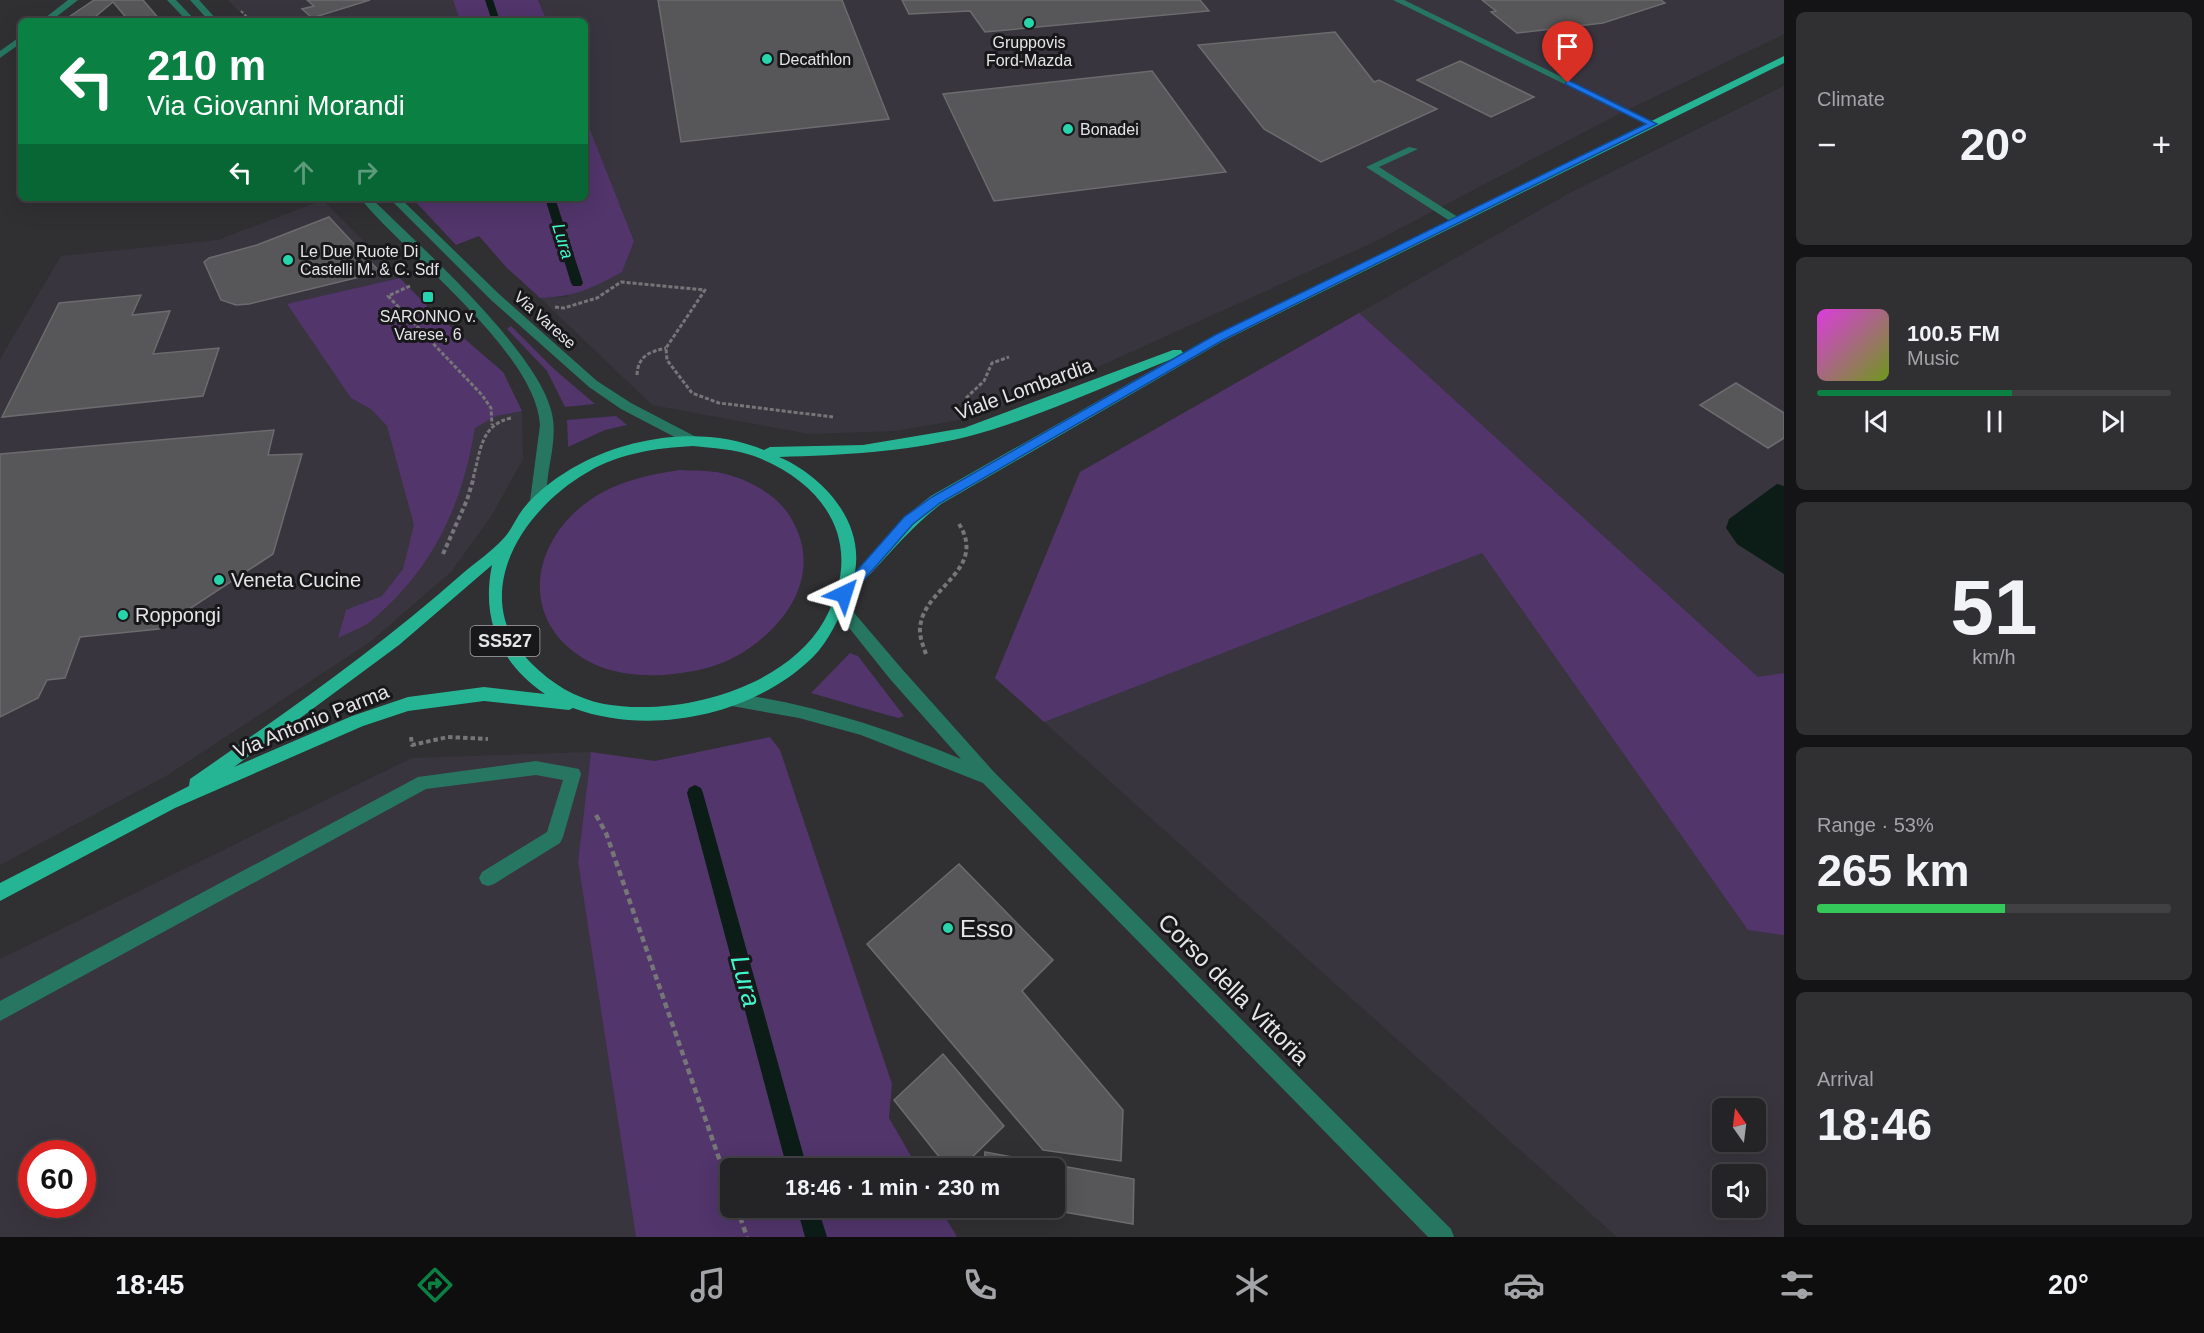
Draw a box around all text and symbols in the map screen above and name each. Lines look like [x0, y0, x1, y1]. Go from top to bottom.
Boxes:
marker: Gruppovis Ford-Mazda [1022, 16, 1036, 30]
pin [1542, 21, 1593, 83]
icon: arrive [1551, 30, 1584, 63]
place label: Gruppovis Ford-Mazda [986, 34, 1072, 69]
icon: left [48, 42, 126, 120]
text: 210 m [147, 42, 266, 89]
place label: Decathlon [779, 51, 851, 68]
marker: Decathlon [760, 52, 774, 66]
text: Climate [1817, 88, 1885, 110]
text: Via Giovanni Morandi [147, 91, 405, 121]
text: 20° [1960, 119, 2028, 170]
place label: Bonadei [1080, 121, 1139, 138]
marker: Bonadei [1061, 122, 1075, 136]
text: − [1817, 126, 1836, 163]
text: + [2152, 126, 2171, 163]
icon: left [224, 156, 257, 189]
icon: ahead [287, 156, 320, 189]
icon: right [350, 156, 383, 189]
water label: Lura [548, 221, 578, 261]
place label: Le Due Ruote Di Castelli M. & C. Sdf [300, 243, 439, 278]
marker: Le Due Ruote Di Castelli M. & C. Sdf [281, 253, 295, 267]
street label: Via Varese [511, 288, 579, 352]
marker: SARONNO v. Varese, 6 [421, 290, 435, 304]
place label: SARONNO v. Varese, 6 [380, 308, 476, 343]
text: 100.5 FM [1907, 321, 2000, 346]
text: Music [1907, 347, 1959, 369]
street label: Viale Lombardia [952, 354, 1096, 424]
icon: previous [1860, 405, 1893, 438]
icon: pause [1978, 405, 2011, 438]
icon: next [2096, 405, 2129, 438]
position arrow [812, 562, 876, 626]
text: 51 [1951, 563, 2037, 651]
place label: Veneta Cucine [231, 569, 361, 591]
marker: Veneta Cucine [212, 573, 226, 587]
place label: Roppongi [135, 604, 221, 626]
marker: Roppongi [116, 608, 130, 622]
road number: SS527 [470, 626, 540, 656]
text: km/h [1972, 646, 2016, 668]
street label: Via Antonio Parma [230, 680, 393, 762]
text: Range · 53% [1817, 814, 1934, 836]
text: 265 km [1817, 845, 1970, 896]
street label: Corso della Vittoria [1153, 908, 1316, 1071]
place label: Esso [960, 915, 1013, 942]
marker: Esso [941, 921, 955, 935]
water label: Lura [725, 952, 767, 1010]
text: Arrival [1817, 1068, 1874, 1090]
north arrow [1712, 1098, 1766, 1152]
map controls [1712, 1098, 1766, 1218]
text: 18:46 [1817, 1099, 1932, 1150]
speed limit sign: 60 [18, 1140, 96, 1218]
button: sound [1712, 1164, 1766, 1218]
text: 18:46 · 1 min · 230 m [785, 1175, 1000, 1200]
icon: directions [414, 1264, 456, 1306]
icon: music [687, 1264, 729, 1306]
icon: phone [959, 1264, 1001, 1306]
icon: climate [1231, 1264, 1273, 1306]
icon: car [1503, 1264, 1545, 1306]
icon: filters [1776, 1264, 1818, 1306]
text: 18:45 [115, 1270, 184, 1300]
text: 20° [2048, 1270, 2089, 1300]

